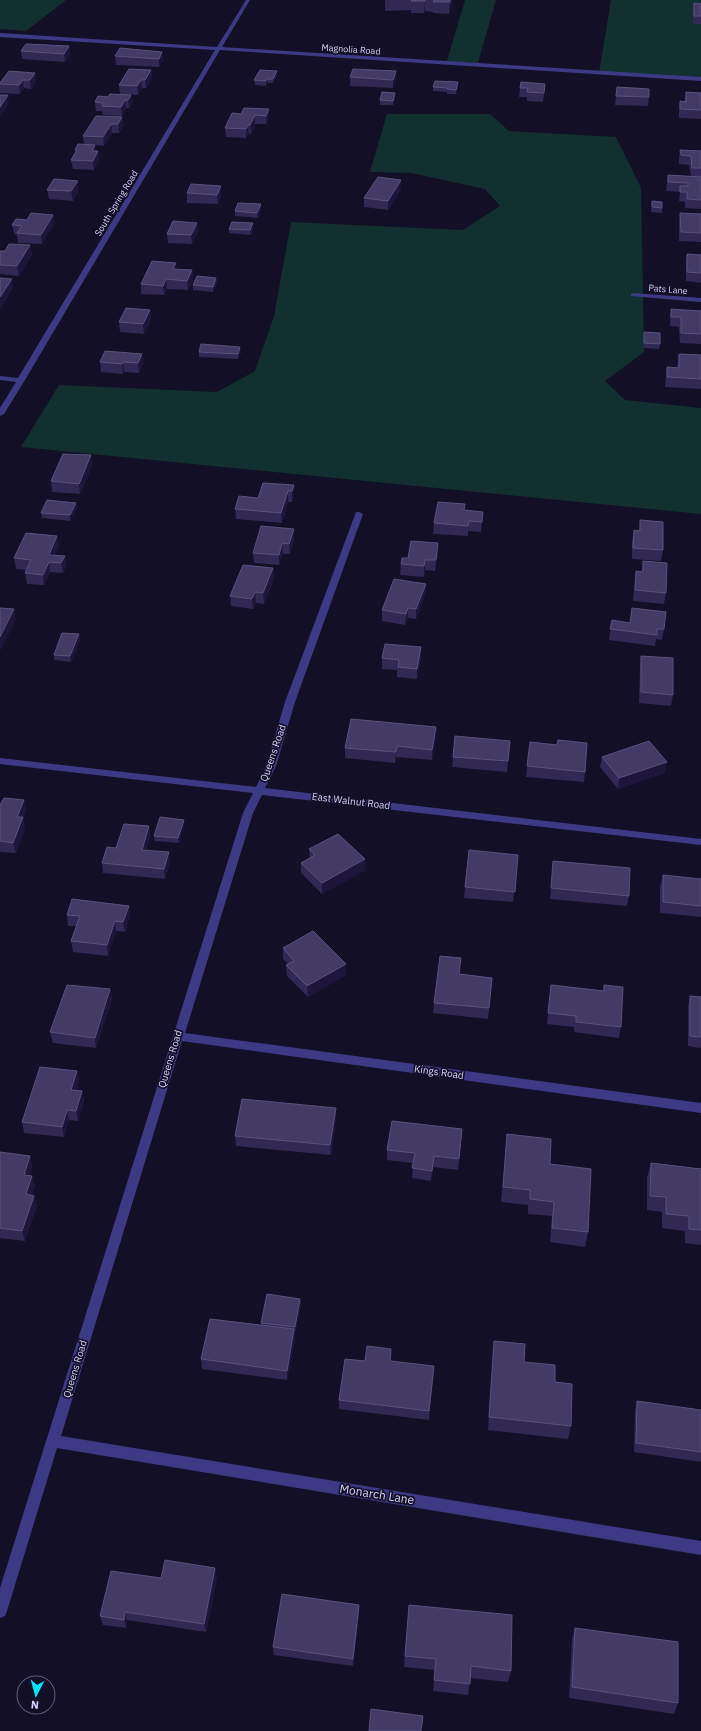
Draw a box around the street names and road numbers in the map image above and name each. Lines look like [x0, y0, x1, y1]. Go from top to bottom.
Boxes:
street label: Magnolia Road [321, 41, 381, 57]
street label: South Spring Road [92, 168, 140, 238]
street label: Pats Lane [648, 282, 688, 296]
street label: Queens Road [257, 723, 289, 783]
street label: East Walnut Road [311, 790, 391, 812]
street label: Queens Road [155, 1029, 185, 1089]
street label: Kings Road [413, 1062, 465, 1082]
street label: Queens Road [60, 1339, 90, 1399]
street label: Monarch Lane [339, 1481, 416, 1507]

